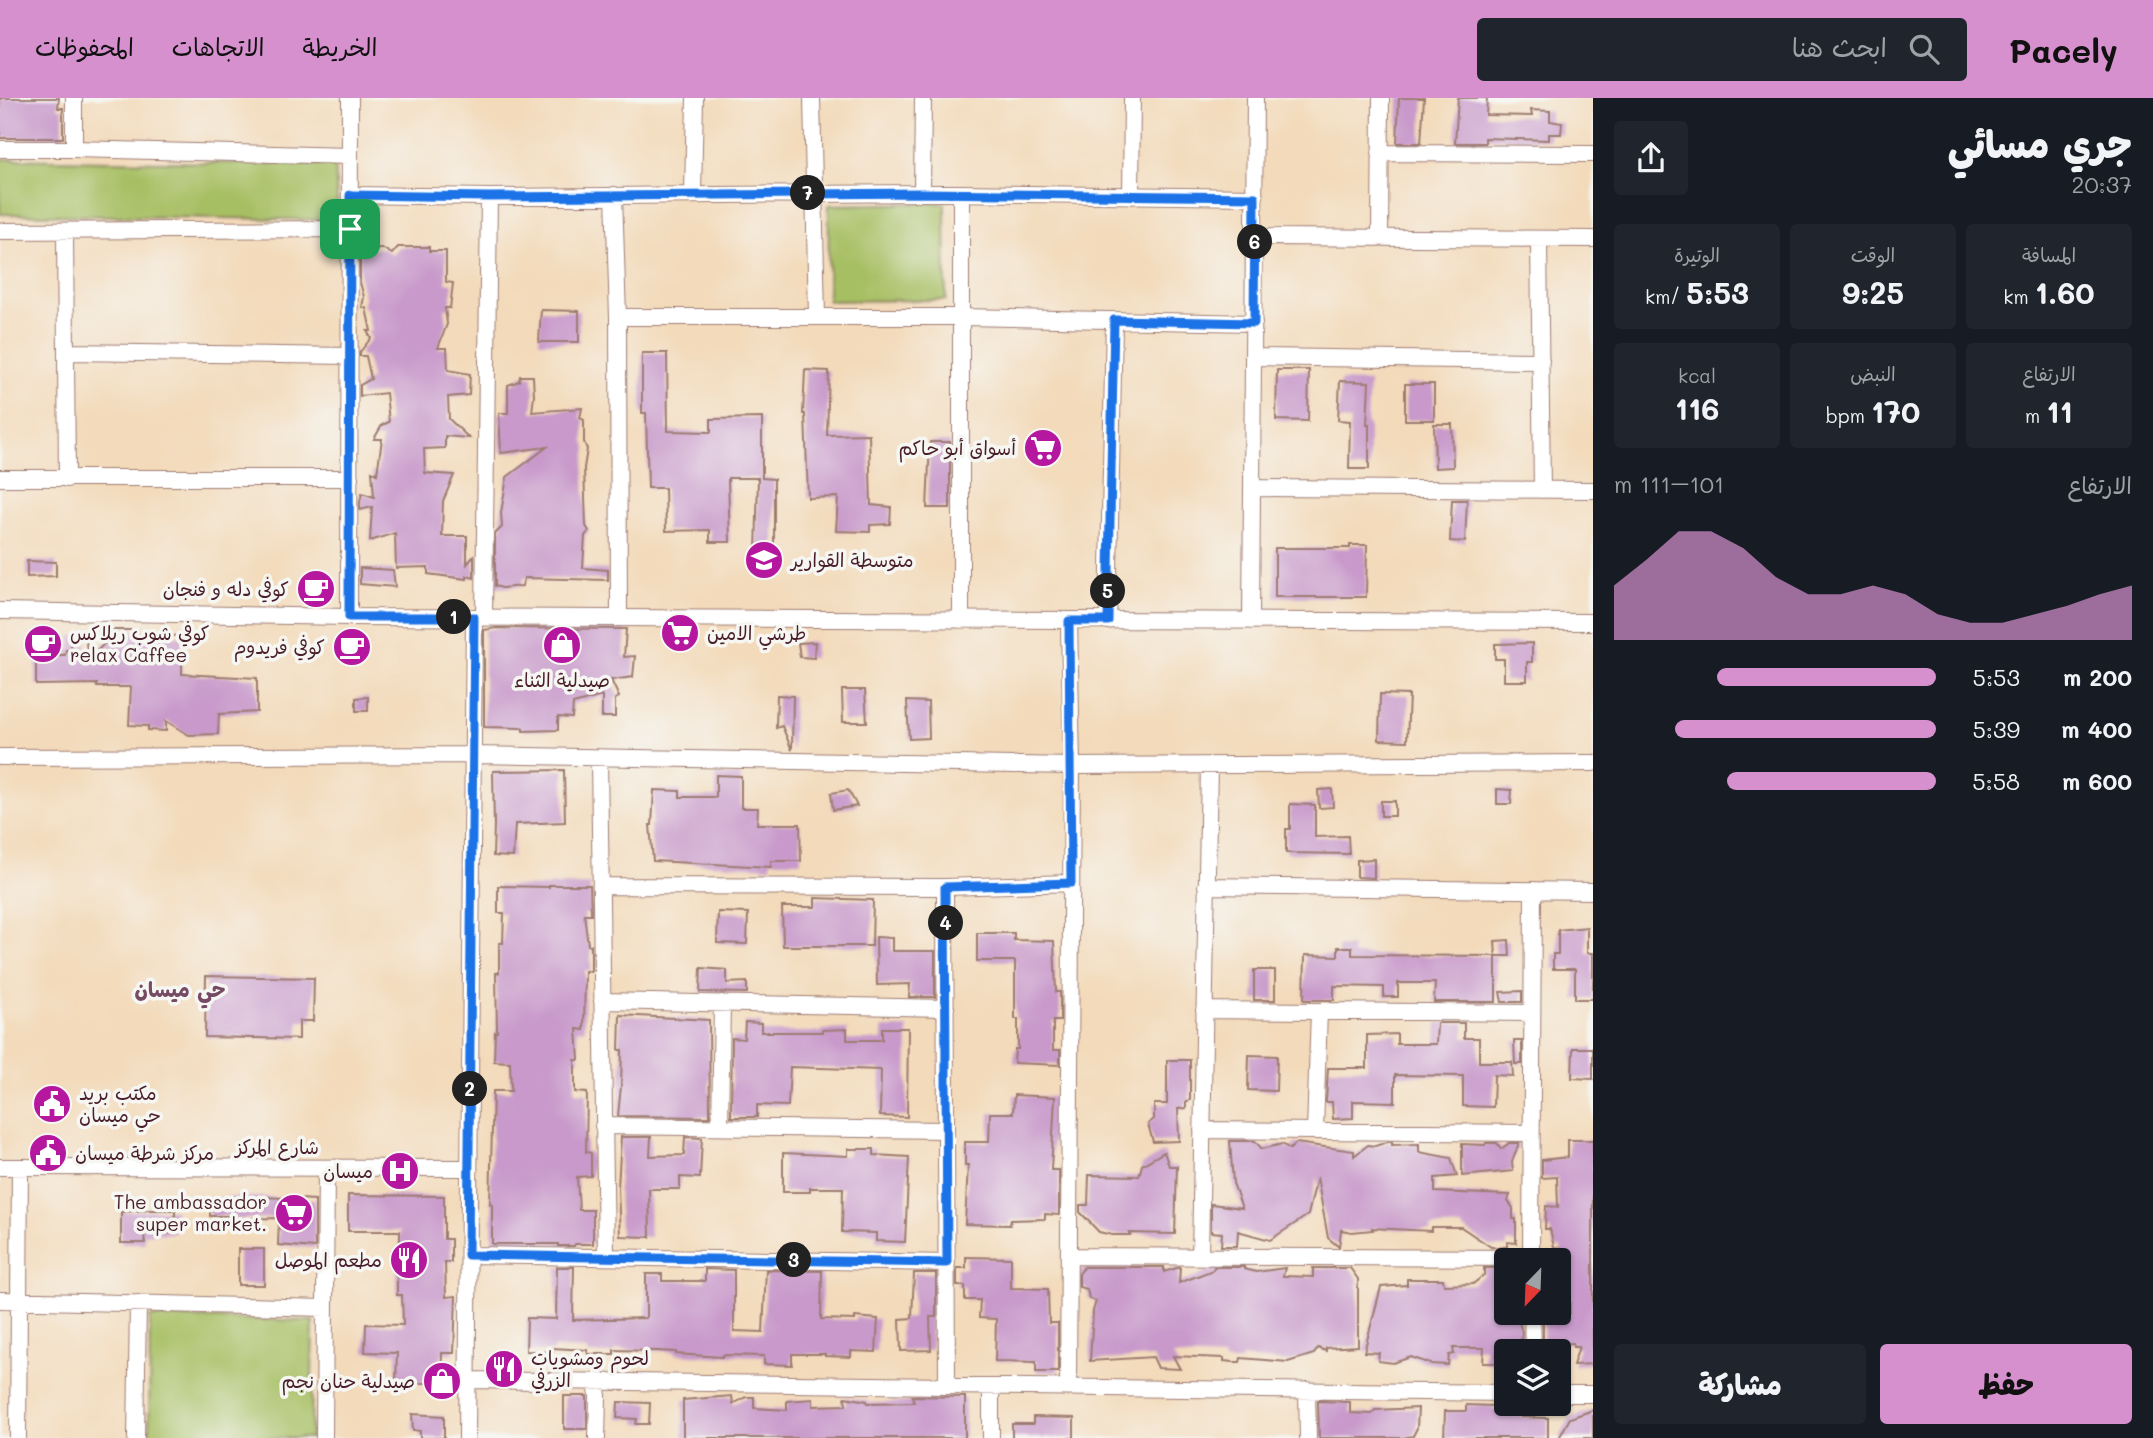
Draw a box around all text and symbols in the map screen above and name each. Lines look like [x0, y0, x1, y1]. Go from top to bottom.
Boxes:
search box [1477, 18, 1967, 81]
text: Pacely [2009, 28, 2118, 71]
text: ابحث هنا [1792, 30, 1887, 64]
icon: search [1905, 30, 1943, 68]
text: المحفوظات [35, 31, 134, 62]
text: الاتجاهات [172, 31, 265, 62]
text: الخريطة [303, 31, 377, 62]
text: جري مسائي [1948, 118, 2132, 168]
button: share [1614, 121, 1688, 195]
text: 20:37 [2072, 169, 2132, 199]
pin: 7 [790, 176, 826, 210]
text: 7 [802, 180, 813, 205]
pin [320, 199, 380, 259]
icon: arrive [331, 210, 369, 248]
pin: 6 [1238, 225, 1272, 260]
text: 6 [1249, 229, 1260, 254]
text: الوتيرة [1674, 242, 1720, 267]
text: الوقت [1851, 242, 1895, 267]
text: المسافة [2022, 242, 2076, 267]
text: 5:53 [1686, 272, 1749, 312]
text: 9:25 [1842, 272, 1904, 312]
text: 1.60 [2035, 272, 2095, 312]
text: /km [1645, 284, 1686, 309]
text: km [2003, 284, 2035, 309]
text: النبض [1850, 361, 1896, 386]
text: الارتفاع [2022, 361, 2076, 386]
text: kcal [1678, 363, 1716, 388]
text: 116 [1675, 388, 1719, 428]
text: 170 [1871, 391, 1920, 431]
text: 11 [2046, 391, 2073, 431]
text: bpm [1826, 403, 1871, 428]
text: m [2025, 403, 2046, 428]
supermarket icon: أسواق أبو حاكم [1022, 427, 1064, 469]
place label: أسواق أبو حاكم [898, 435, 1016, 463]
text: 101–111 m [1614, 469, 1724, 499]
text: الارتفاع [2068, 470, 2132, 500]
school or university icon: متوسطة القوارير [743, 539, 785, 581]
place label: متوسطة القوارير [789, 547, 914, 573]
cafe icon: كوفي دله و فنجان [295, 568, 337, 610]
pin: 5 [1090, 574, 1126, 608]
place label: كوفي دله و فنجان [163, 576, 289, 603]
text: 5 [1102, 578, 1113, 603]
pin: 1 [436, 600, 472, 634]
text: 1 [449, 604, 458, 629]
supermarket icon: طرشي الامين [659, 612, 701, 654]
place label: كوفي شوب ريلاكس relax Caffee [70, 620, 209, 667]
place label: طرشي الامين [707, 620, 806, 650]
cafe icon: كوفي شوب ريلاكس relax Caffee [22, 623, 64, 665]
shop icon: صيدلية الثناء [541, 624, 583, 666]
cafe icon: كوفي فريدوم [331, 626, 373, 668]
place label: كوفي فريدوم [234, 634, 325, 662]
text: 5:53 [1973, 662, 2020, 692]
text: 200 m [2063, 662, 2132, 692]
place label: صيدلية الثناء [514, 667, 610, 692]
text: 5:39 [1972, 714, 2020, 744]
text: 400 m [2061, 714, 2132, 744]
text: 5:58 [1972, 766, 2020, 796]
text: 600 m [2062, 766, 2132, 796]
pin: 4 [928, 906, 964, 940]
text: 4 [939, 910, 952, 935]
district label: حي ميسان [134, 975, 226, 1009]
pin: 2 [452, 1072, 488, 1107]
text: 2 [464, 1076, 475, 1101]
place label: مكتب بريد حي ميسان [79, 1080, 161, 1132]
public building icon: مكتب بريد حي ميسان [31, 1083, 73, 1125]
public building icon: مركز شرطة ميسان [27, 1132, 69, 1174]
street label: شارع المركز [233, 1134, 319, 1161]
place label: مركز شرطة ميسان [75, 1140, 214, 1165]
hospital icon: ميسان [379, 1150, 421, 1192]
place label: ميسان [323, 1158, 373, 1183]
place label: The ambassador super market. [114, 1189, 267, 1236]
supermarket icon: The ambassador super market. [273, 1192, 315, 1234]
restaurant icon: مطعم الموصل [388, 1239, 430, 1281]
pin: 3 [776, 1242, 812, 1278]
place label: مطعم الموصل [275, 1247, 382, 1275]
text: 3 [788, 1247, 799, 1272]
north arrow [1494, 1248, 1572, 1325]
map controls [1494, 1248, 1571, 1416]
button: layers [1494, 1339, 1571, 1416]
button: مشاركة [1614, 1344, 1866, 1424]
button: حفظ [1880, 1344, 2132, 1424]
place label: لحوم ومشويات الزرفي [531, 1345, 649, 1394]
restaurant icon: لحوم ومشويات الزرفي [483, 1348, 525, 1390]
shop icon: صيدلية حنان نجم [421, 1360, 463, 1402]
place label: صيدلية حنان نجم [282, 1368, 415, 1396]

